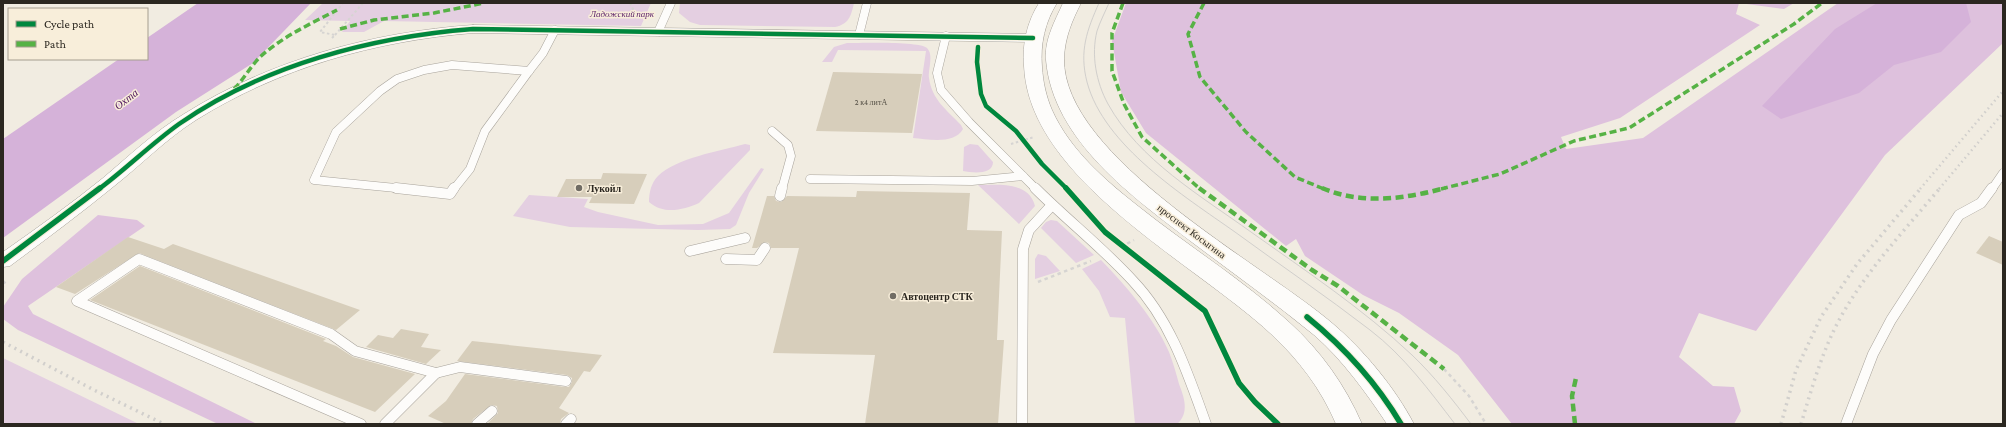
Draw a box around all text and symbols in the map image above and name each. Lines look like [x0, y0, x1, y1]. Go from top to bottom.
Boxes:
legend [8, 8, 148, 60]
park label: Ладожский парк [589, 9, 655, 19]
text: Cycle path [44, 17, 95, 31]
text: Path [44, 37, 66, 51]
water label: Охта [112, 86, 140, 112]
house number: 2 к4 литА [855, 98, 887, 107]
marker: Лукойл [574, 183, 584, 193]
place label: Лукойл [587, 183, 622, 194]
street label: проспект Косыгина [1155, 202, 1228, 261]
marker: Автоцентр СТК [888, 291, 898, 301]
place label: Автоцентр СТК [901, 291, 974, 302]

